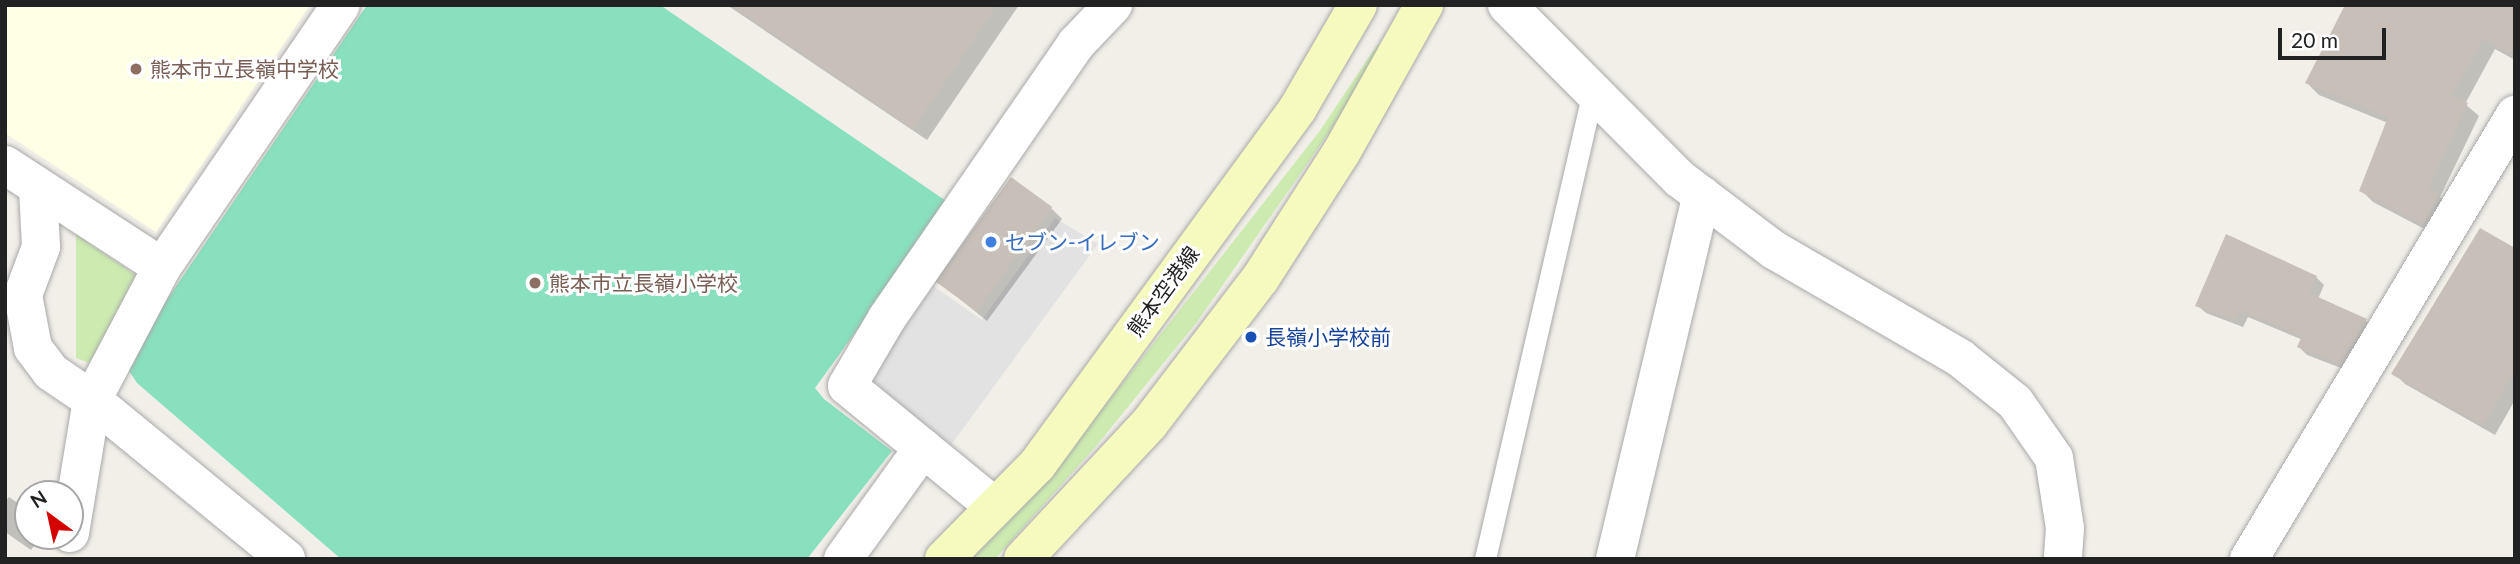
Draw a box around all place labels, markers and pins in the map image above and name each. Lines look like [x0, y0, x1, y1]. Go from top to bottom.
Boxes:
place label: 熊本市立長嶺中学校 [150, 56, 339, 82]
marker: 熊本市立長嶺中学校 [128, 61, 144, 77]
place label: セブン-イレブン [1005, 229, 1160, 255]
marker: セブン-イレブン [983, 234, 999, 250]
place label: 熊本市立長嶺小学校 [549, 270, 738, 296]
marker: 熊本市立長嶺小学校 [527, 275, 543, 291]
place label: 長嶺小学校前 [1265, 324, 1391, 350]
marker: 長嶺小学校前 [1243, 329, 1259, 345]

